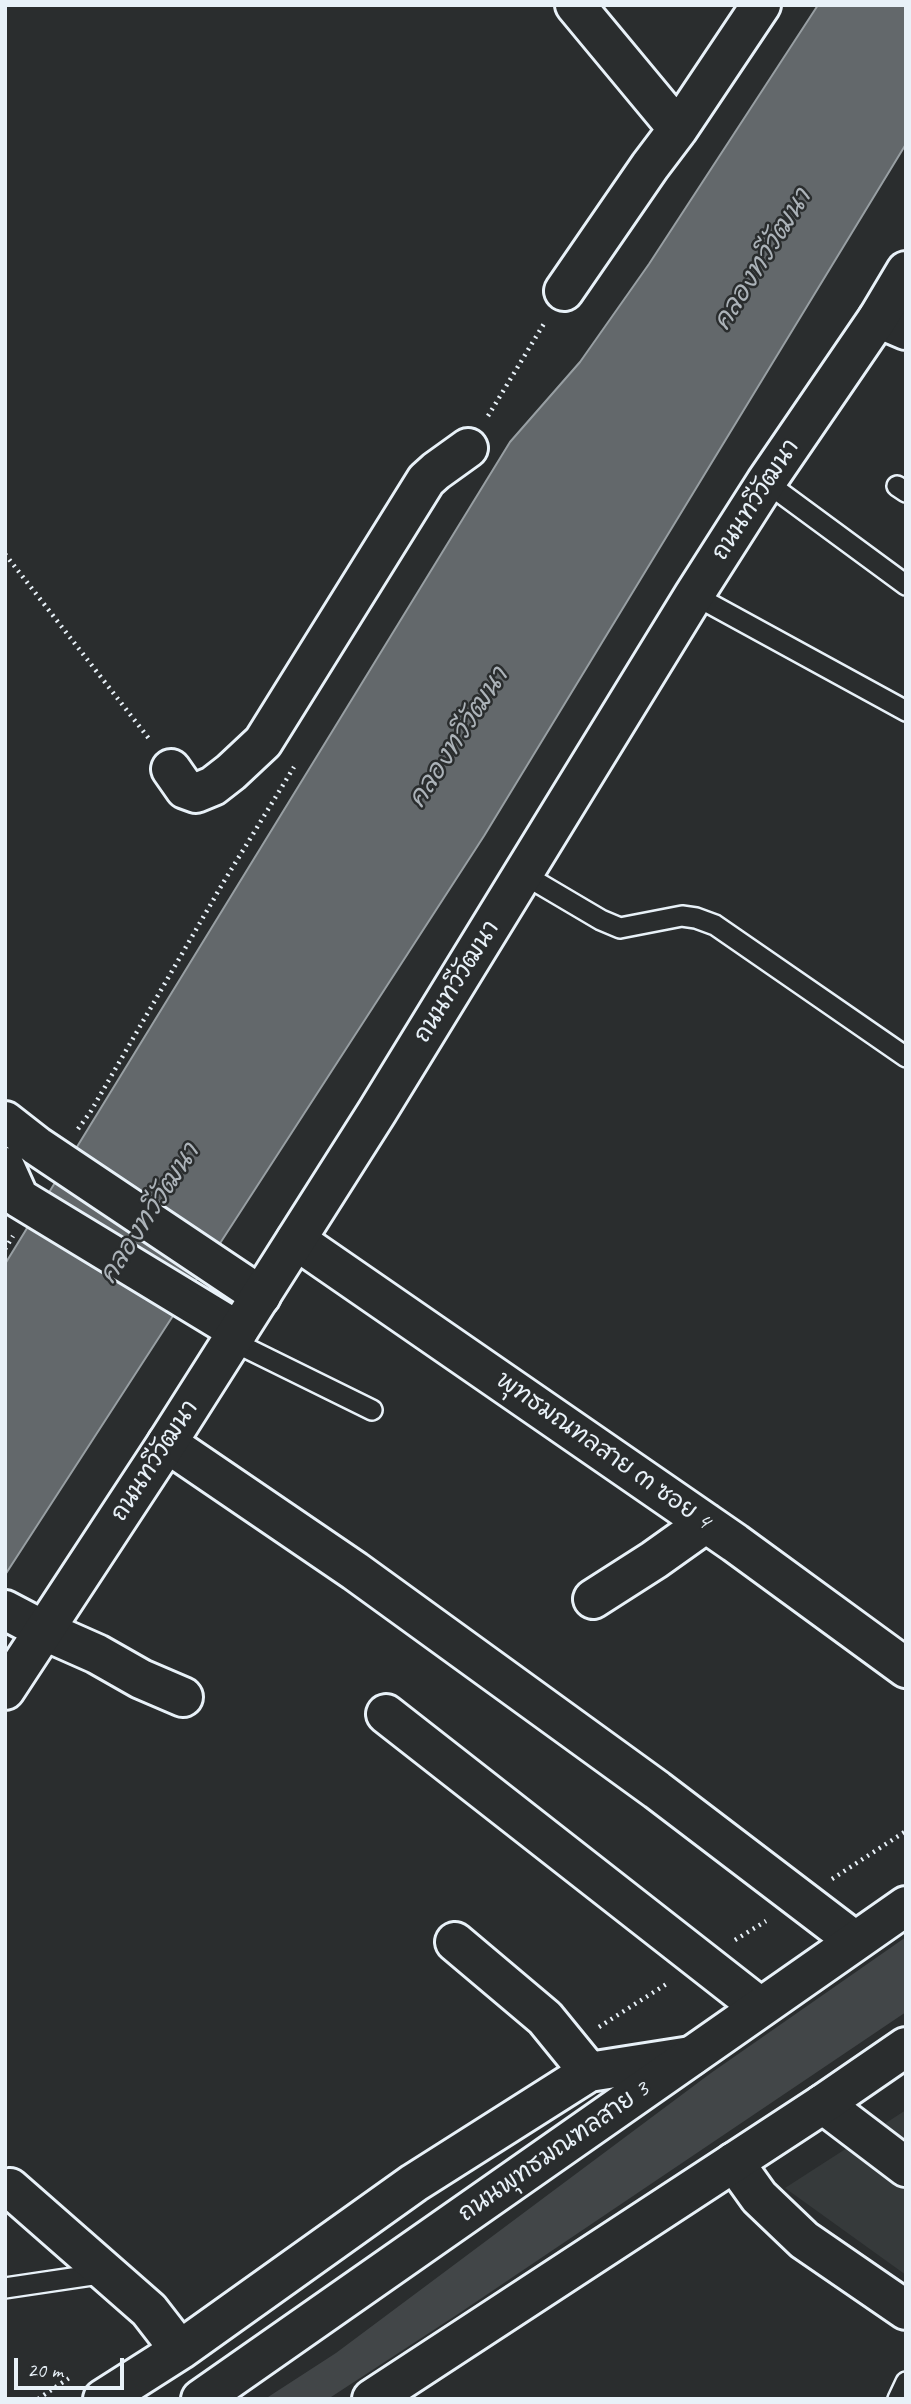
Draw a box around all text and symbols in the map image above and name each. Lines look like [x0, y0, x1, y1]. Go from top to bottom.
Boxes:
water label: คลองทวีวัฒนา [707, 184, 819, 336]
street label: ถนนทวีวัฒนา [706, 434, 806, 566]
water label: คลองทวีวัฒนา [402, 662, 516, 814]
street label: ถนนทวีวัฒนา [408, 916, 506, 1048]
water label: คลองทวีวัฒนา [93, 1138, 207, 1290]
street label: พุทธมณทลสาย ๓ ซอย 4 [490, 1366, 716, 1536]
street label: ถนนทวีวัฒนา [105, 1395, 205, 1527]
street label: ถนนพุทธมณฑลสาย 3 [453, 2075, 655, 2229]
scale bar [18, 2344, 128, 2388]
text: 20 m [27, 2357, 63, 2383]

